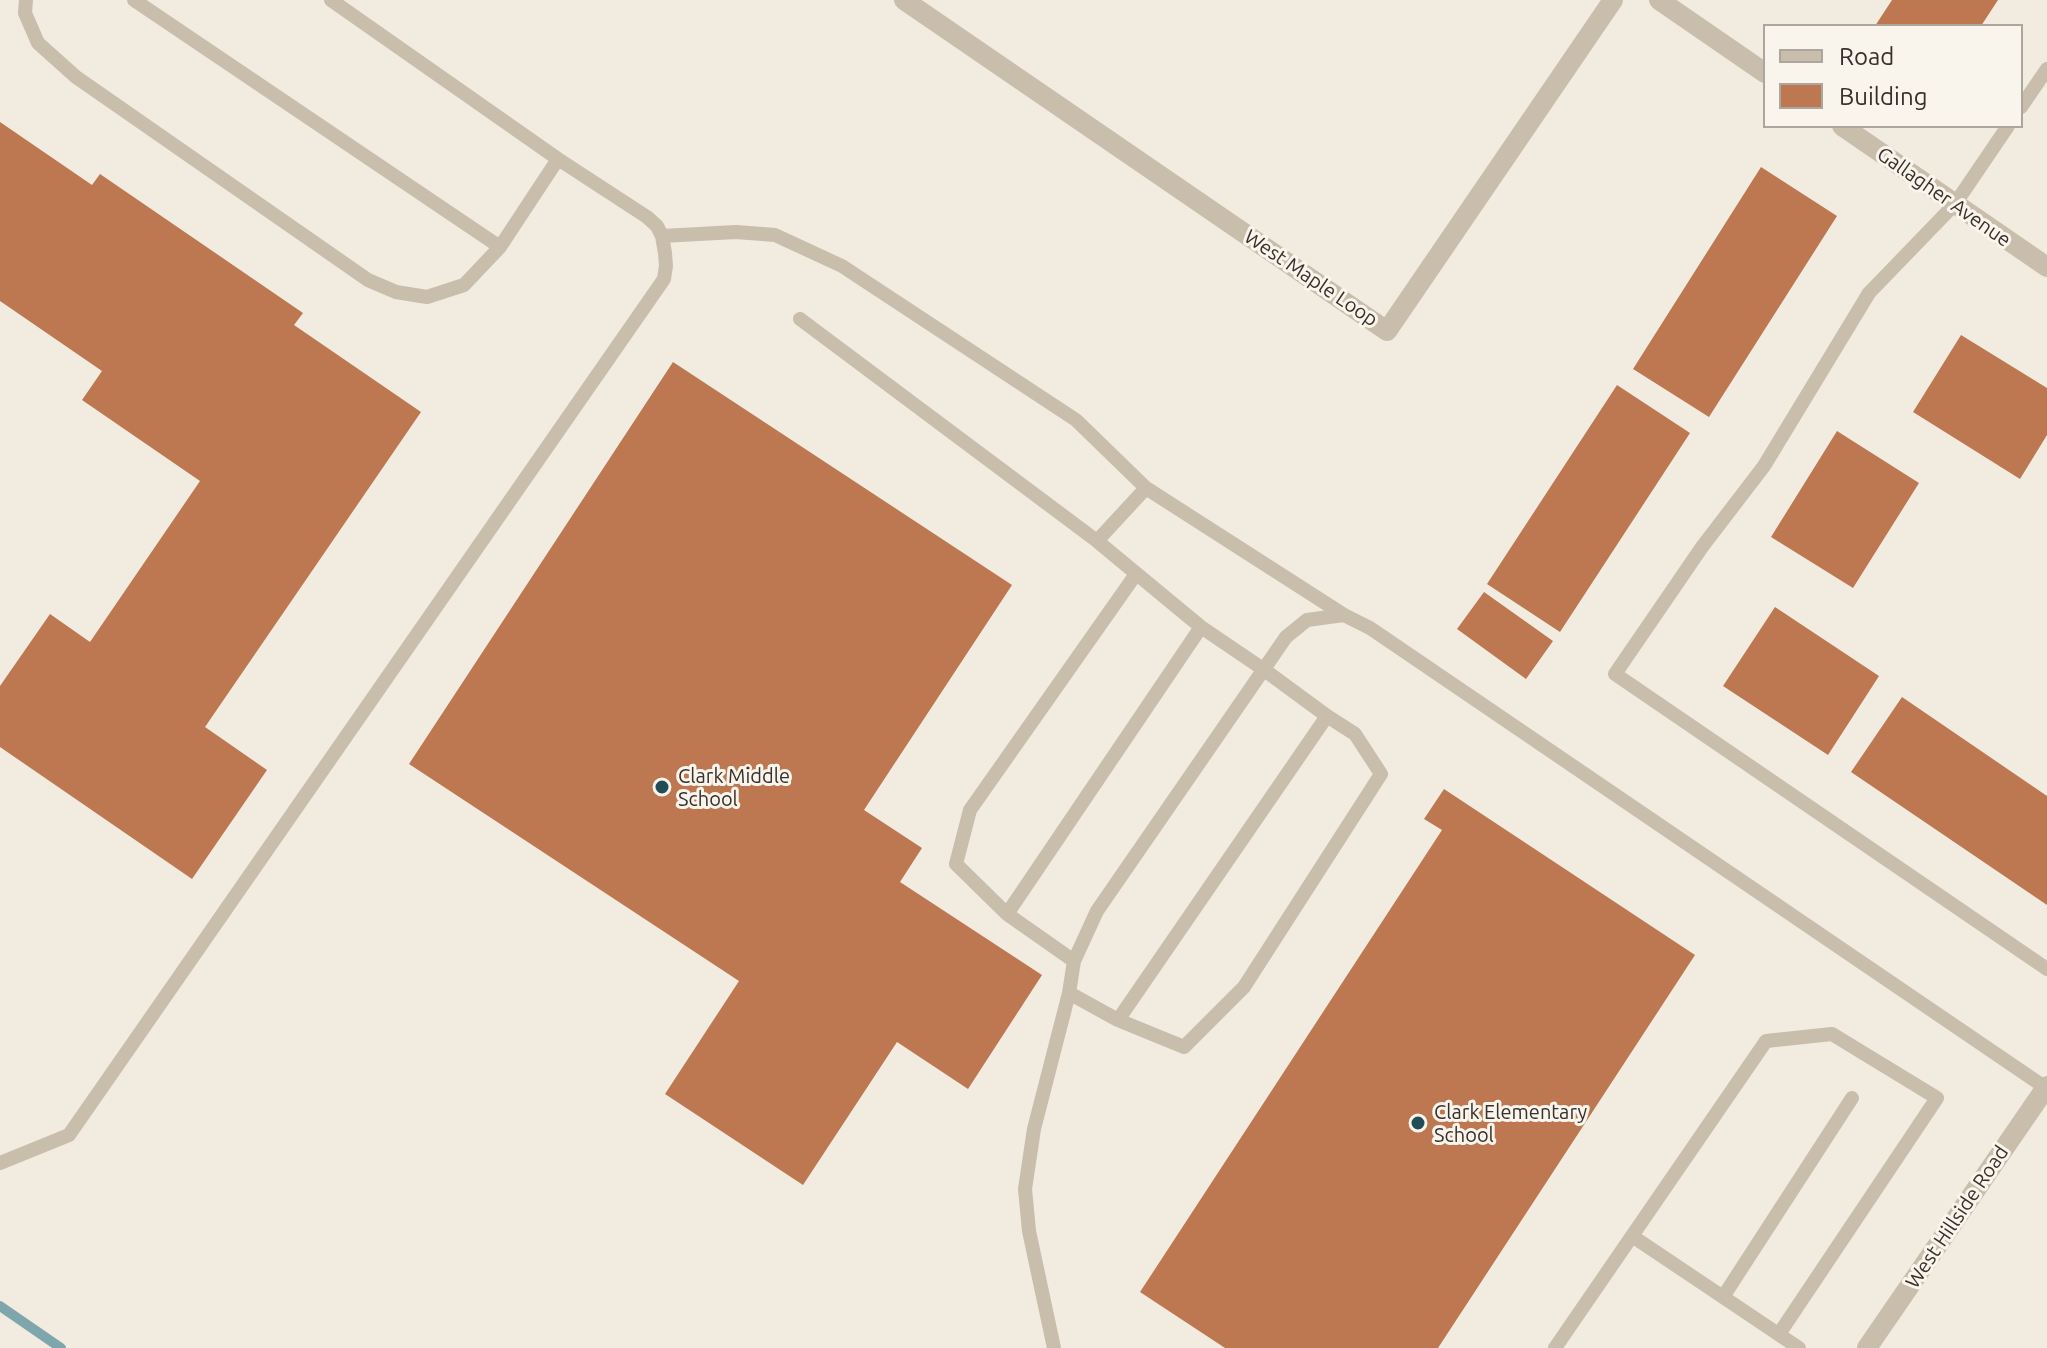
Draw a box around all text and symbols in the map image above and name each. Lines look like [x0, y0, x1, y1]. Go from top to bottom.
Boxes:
legend [1763, 24, 2023, 128]
text: Road [1839, 43, 1894, 70]
text: Building [1839, 83, 1927, 110]
street label: Gallagher Avenue [1872, 142, 2016, 252]
street label: West Maple Loop [1240, 224, 1382, 332]
place label: Clark Middle School [678, 764, 790, 811]
marker: Clark Middle School [653, 778, 671, 796]
place label: Clark Elementary School [1434, 1100, 1587, 1147]
marker: Clark Elementary School [1409, 1114, 1427, 1132]
street label: West Hillside Road [1900, 1141, 2014, 1293]

